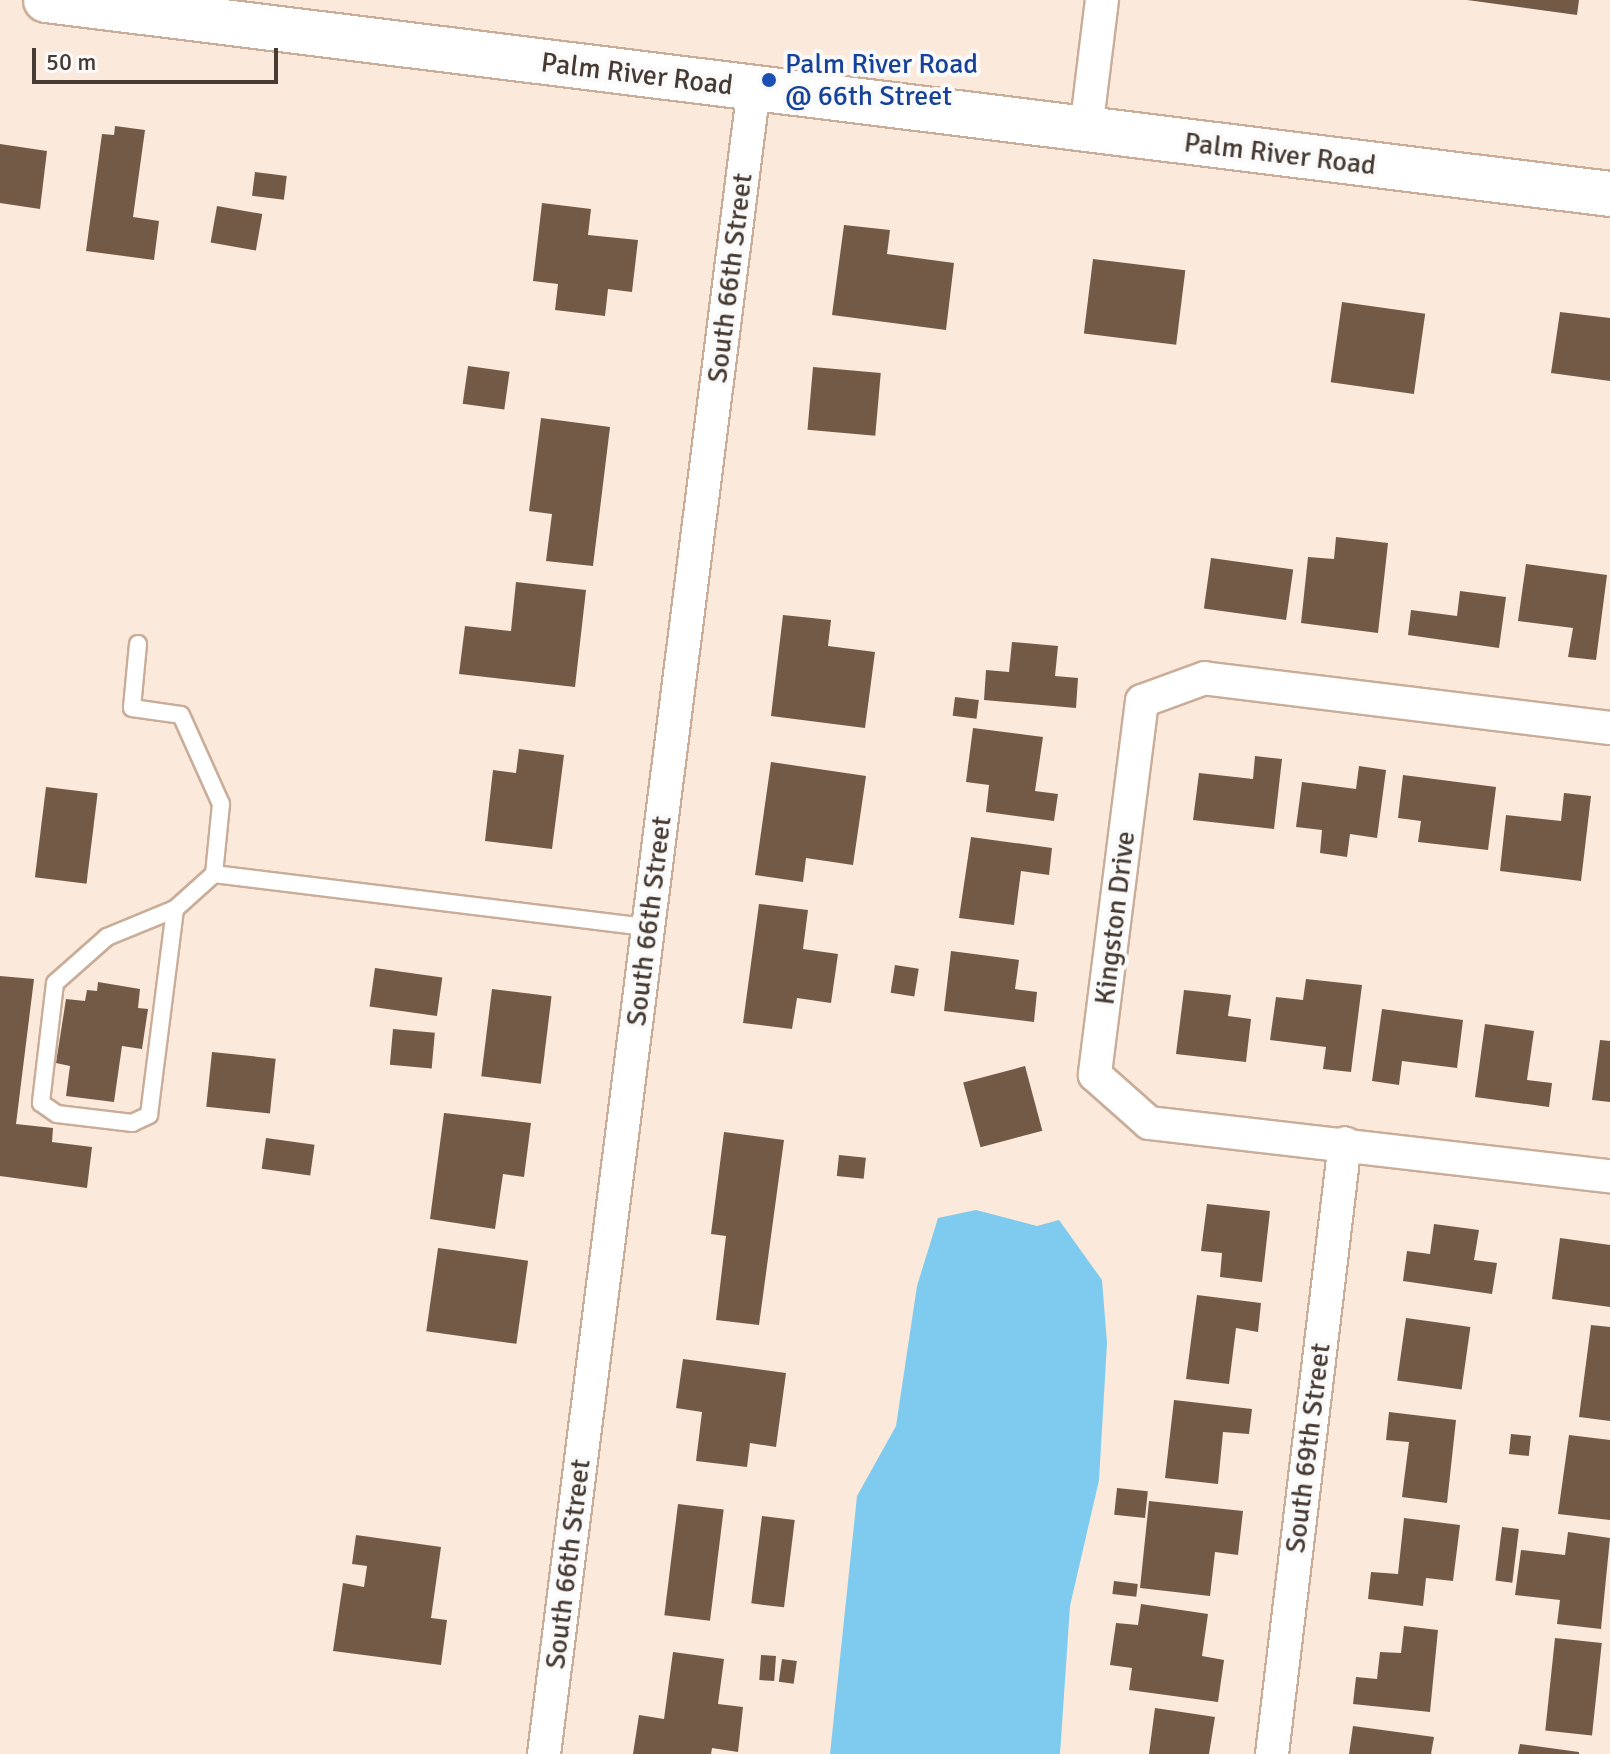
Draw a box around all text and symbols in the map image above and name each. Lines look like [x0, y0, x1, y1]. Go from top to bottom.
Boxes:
scale bar [36, 32, 282, 82]
street label: Palm River Road [539, 46, 735, 102]
text: 50 m [46, 47, 96, 77]
place label: Palm River Road @ 66th Street [785, 47, 978, 113]
marker: Palm River Road @ 66th Street [760, 71, 778, 89]
street label: Palm River Road [1182, 126, 1378, 182]
street label: South 66th Street [700, 171, 760, 385]
street label: South 66th Street [619, 814, 679, 1028]
street label: Kingston Drive [1088, 829, 1142, 1007]
street label: South 69th Street [1278, 1341, 1338, 1555]
street label: South 66th Street [538, 1457, 598, 1671]

